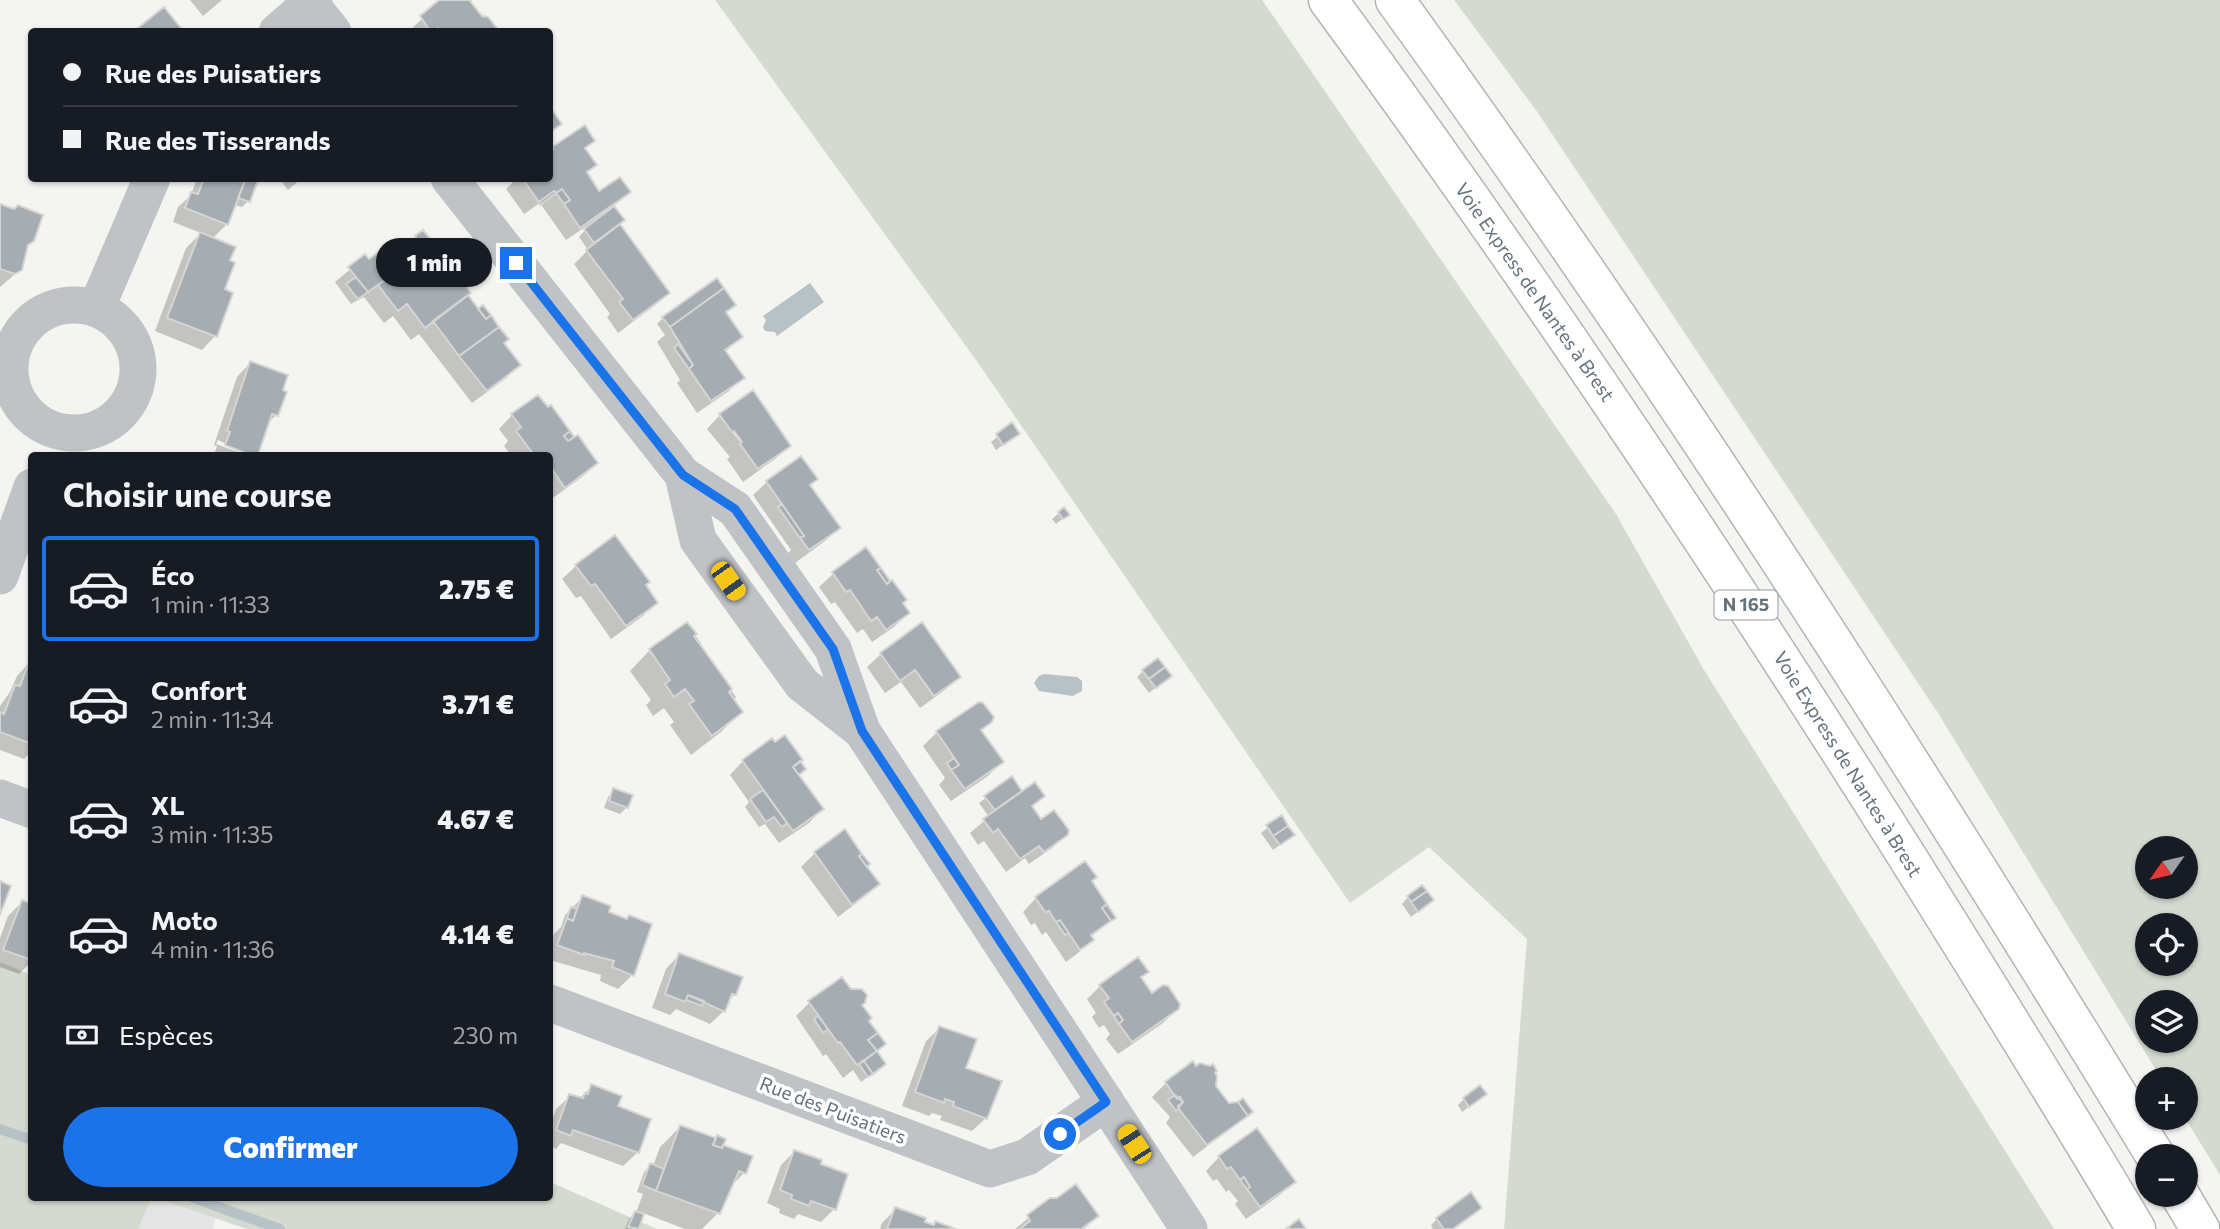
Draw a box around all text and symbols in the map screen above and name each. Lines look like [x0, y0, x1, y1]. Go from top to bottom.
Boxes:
text: Rue des Puisatiers [105, 57, 321, 88]
text: Rue des Tisserands [105, 124, 331, 155]
street label: Voie Express de Nantes à Brest [1451, 178, 1620, 406]
callout: 1 min [376, 238, 491, 288]
route end [500, 247, 532, 279]
text: 1 min [406, 248, 462, 276]
text: Choisir une course [63, 474, 332, 514]
icon: car [67, 557, 130, 620]
car [708, 558, 749, 604]
text: Éco [151, 559, 195, 590]
text: 2.75 € [439, 573, 514, 604]
text: 1 min · 11:33 [151, 590, 270, 618]
road number: N 165 [1714, 590, 1778, 620]
street label: Voie Express de Nantes à Brest [1769, 647, 1928, 881]
icon: car [67, 672, 130, 735]
text: Confort [151, 674, 247, 705]
text: 3.71 € [442, 688, 514, 719]
text: 2 min · 11:34 [151, 705, 274, 733]
icon: car [67, 787, 130, 850]
text: XL [151, 789, 185, 820]
text: 4.67 € [437, 803, 514, 834]
text: 3 min · 11:35 [151, 820, 273, 848]
north arrow [2135, 836, 2198, 900]
map controls [2135, 836, 2198, 1207]
icon: car [67, 902, 130, 965]
text: Moto [151, 904, 218, 935]
button: locate [2135, 913, 2198, 976]
text: 4.14 € [441, 918, 514, 949]
text: 4 min · 11:36 [151, 935, 275, 963]
button: layers [2135, 990, 2198, 1053]
icon: cash [63, 1016, 101, 1054]
text: Espèces [119, 1019, 214, 1050]
text: 230 m [453, 1021, 518, 1049]
button: + [2135, 1067, 2198, 1130]
street label: Rue des Puisatiers [757, 1071, 910, 1148]
button: Confirmer [63, 1107, 518, 1187]
route start [1044, 1118, 1076, 1150]
car [1114, 1121, 1155, 1167]
button: − [2135, 1144, 2198, 1207]

